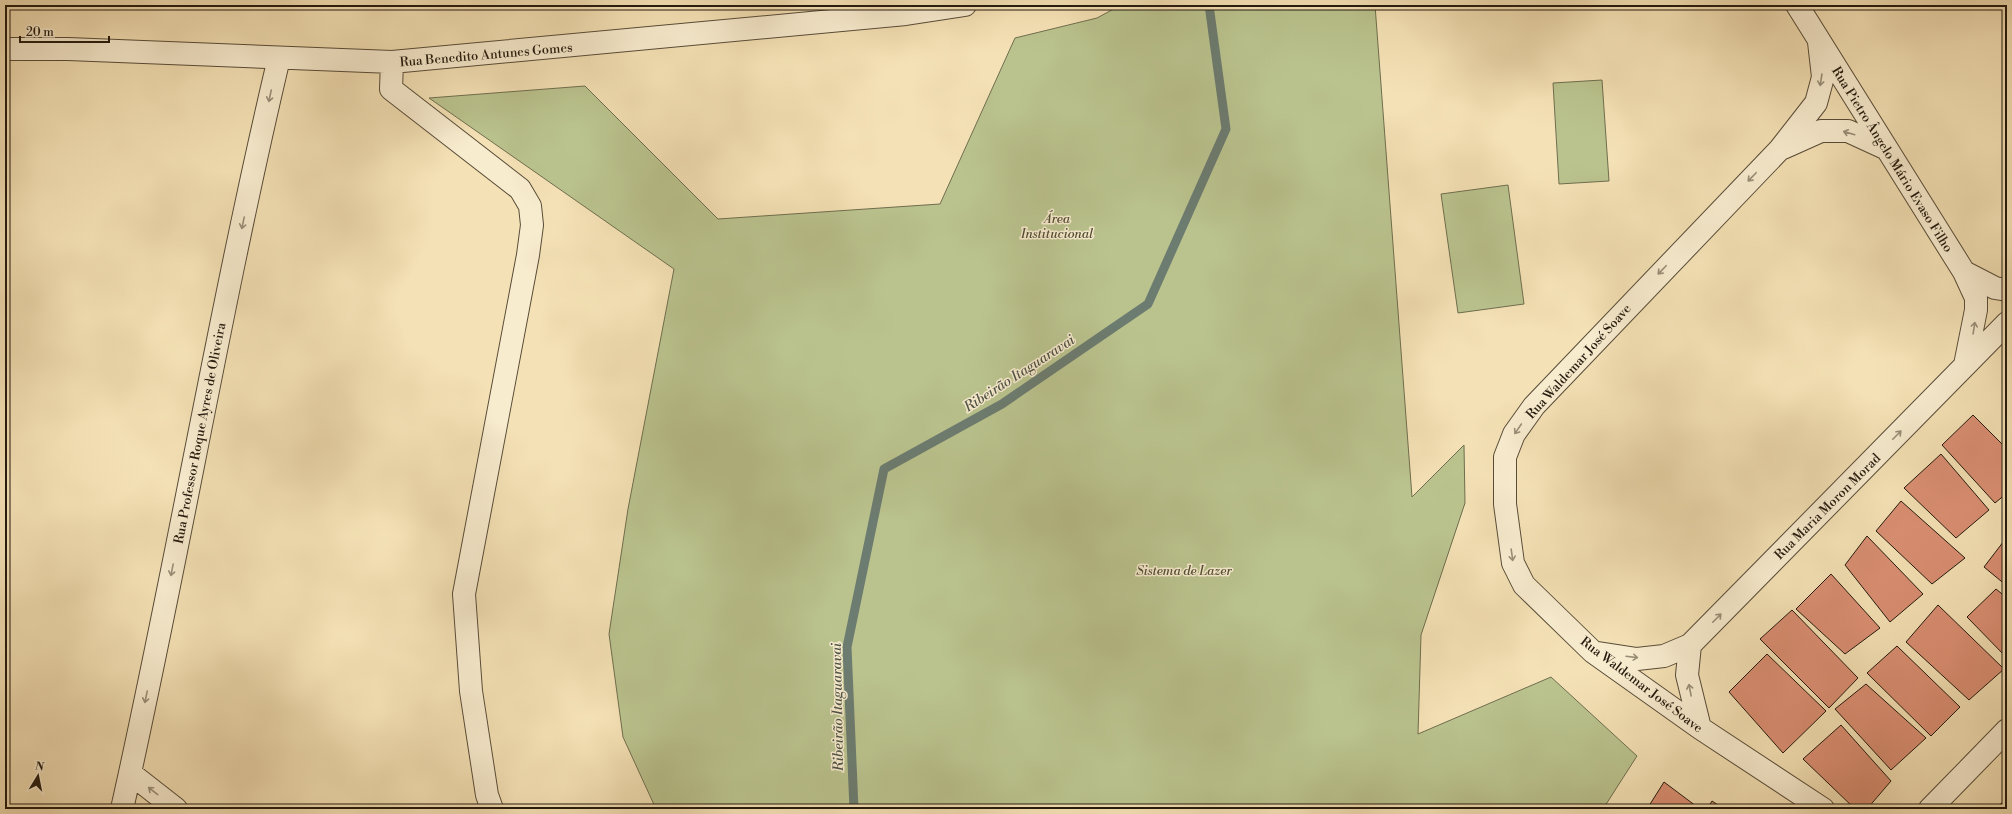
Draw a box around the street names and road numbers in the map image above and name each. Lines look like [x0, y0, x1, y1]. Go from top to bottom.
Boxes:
street label: Rua Benedito Antunes Gomes [399, 39, 574, 71]
street label: Rua Pietro Ângelo Mário Evaso Filho [1828, 63, 1957, 255]
street label: Rua Waldemar José Soave [1523, 301, 1635, 422]
street label: Rua Professor Roque Ayres de Oliveira [171, 321, 229, 545]
street label: Rua Maria Moron Morad [1771, 450, 1885, 563]
street label: Rua Waldemar José Soave [1577, 634, 1706, 736]

